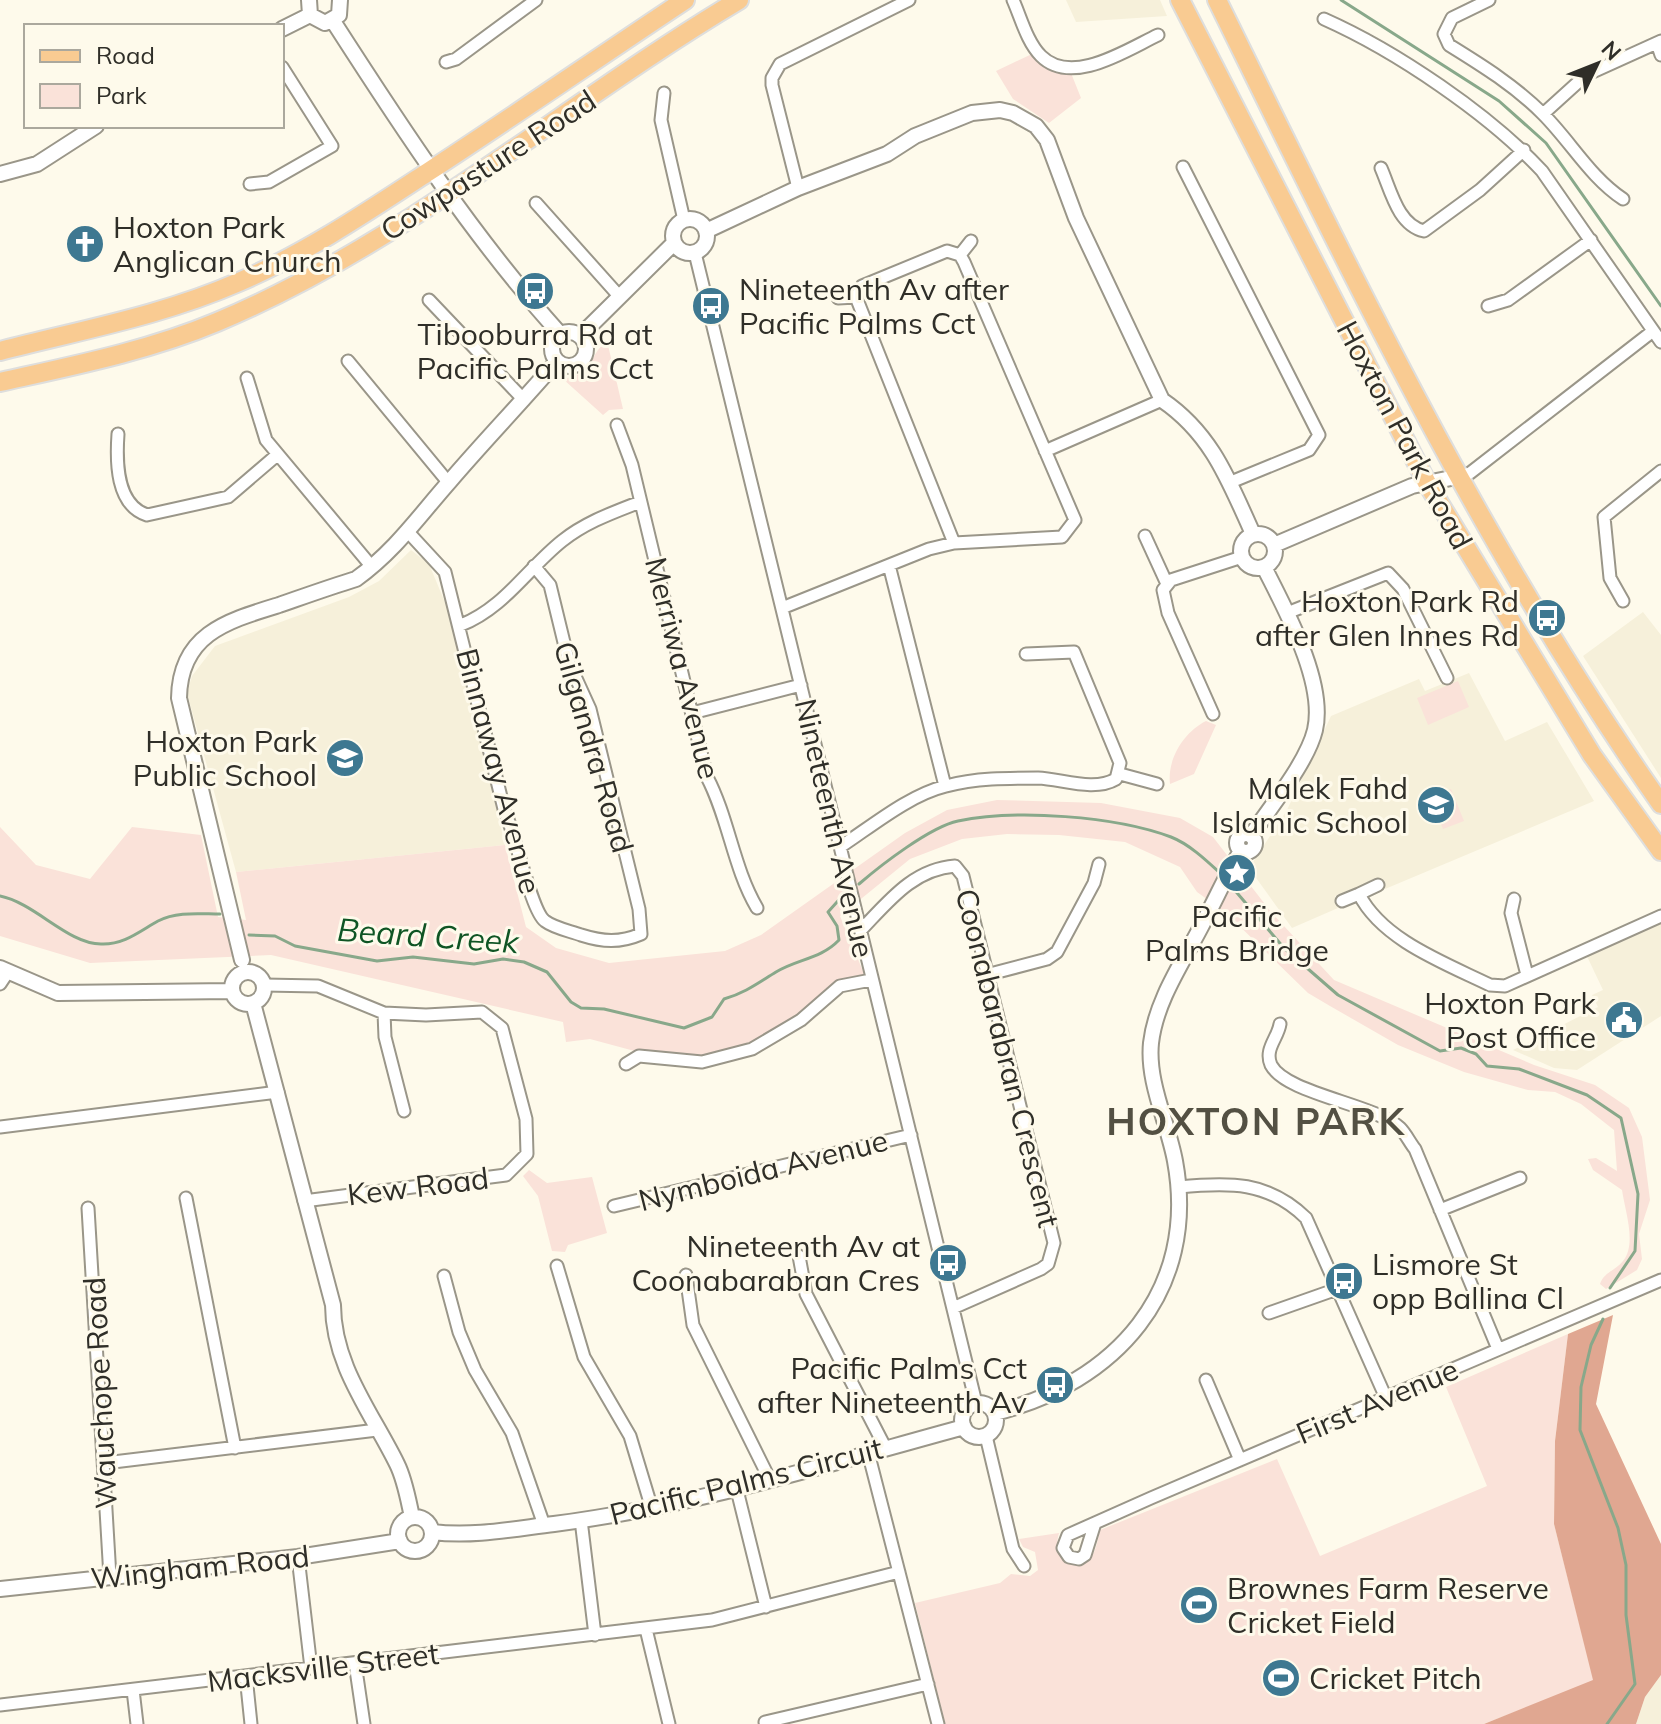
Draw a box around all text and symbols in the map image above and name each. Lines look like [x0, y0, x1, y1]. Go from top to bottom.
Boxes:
legend [24, 24, 284, 128]
north arrow [1557, 24, 1637, 104]
text: N [1596, 35, 1628, 66]
text: Road [96, 40, 155, 70]
text: Park [96, 80, 147, 110]
street label: Cowpasture Road [373, 81, 603, 249]
place label: Hoxton Park Anglican Church [113, 208, 342, 280]
church icon: Hoxton Park Anglican Church [64, 223, 106, 265]
bus stop icon: Tibooburra Rd at Pacific Palms Cct [514, 270, 556, 312]
place label: Nineteenth Av after Pacific Palms Cct [739, 270, 1009, 342]
bus stop icon: Nineteenth Av after Pacific Palms Cct [690, 285, 732, 327]
street label: Hoxton Park Road [1329, 314, 1481, 556]
place label: Tibooburra Rd at Pacific Palms Cct [417, 315, 653, 387]
street label: Merriwa Avenue [637, 553, 729, 783]
place label: Hoxton Park Rd after Glen Innes Rd [1255, 582, 1519, 654]
bus stop icon: Hoxton Park Rd after Glen Innes Rd [1526, 597, 1568, 639]
street label: Gilgandra Road [546, 637, 642, 857]
street label: Binnaway Avenue [448, 644, 550, 898]
street label: Nineteenth Avenue [787, 695, 883, 961]
place label: Hoxton Park Public School [133, 722, 318, 794]
school or university icon: Hoxton Park Public School [324, 737, 366, 779]
place label: Malek Fahd Islamic School [1212, 769, 1408, 841]
school or university icon: Malek Fahd Islamic School [1415, 784, 1457, 826]
place icon: Pacific Palms Bridge [1216, 852, 1258, 894]
street label: Coonabarabran Crescent [948, 885, 1068, 1231]
place label: Pacific Palms Bridge [1145, 897, 1329, 969]
water label: Beard Creek [336, 909, 522, 961]
place label: Hoxton Park Post Office [1424, 984, 1597, 1056]
public building icon: Hoxton Park Post Office [1603, 999, 1645, 1041]
district label: HOXTON PARK [1106, 1097, 1406, 1145]
street label: Nymboida Avenue [635, 1121, 891, 1219]
street label: Kew Road [345, 1158, 491, 1214]
place label: Nineteenth Av at Coonabarabran Cres [631, 1227, 920, 1299]
bus stop icon: Nineteenth Av at Coonabarabran Cres [927, 1242, 969, 1284]
place label: Lismore St opp Ballina Cl [1372, 1245, 1564, 1317]
bus stop icon: Lismore St opp Ballina Cl [1323, 1260, 1365, 1302]
street label: Wauchope Road [75, 1276, 125, 1510]
place label: Pacific Palms Cct after Nineteenth Av [757, 1349, 1027, 1421]
street label: First Avenue [1290, 1350, 1464, 1452]
bus stop icon: Pacific Palms Cct after Nineteenth Av [1034, 1364, 1076, 1406]
street label: Pacific Palms Circuit [606, 1429, 886, 1533]
street label: Wingham Road [89, 1537, 311, 1597]
place label: Brownes Farm Reserve Cricket Field [1227, 1569, 1549, 1641]
sports icon: Brownes Farm Reserve Cricket Field [1178, 1584, 1220, 1626]
street label: Macksville Street [205, 1634, 441, 1700]
sports icon: Cricket Pitch [1260, 1657, 1302, 1699]
place label: Cricket Pitch [1309, 1659, 1482, 1697]

